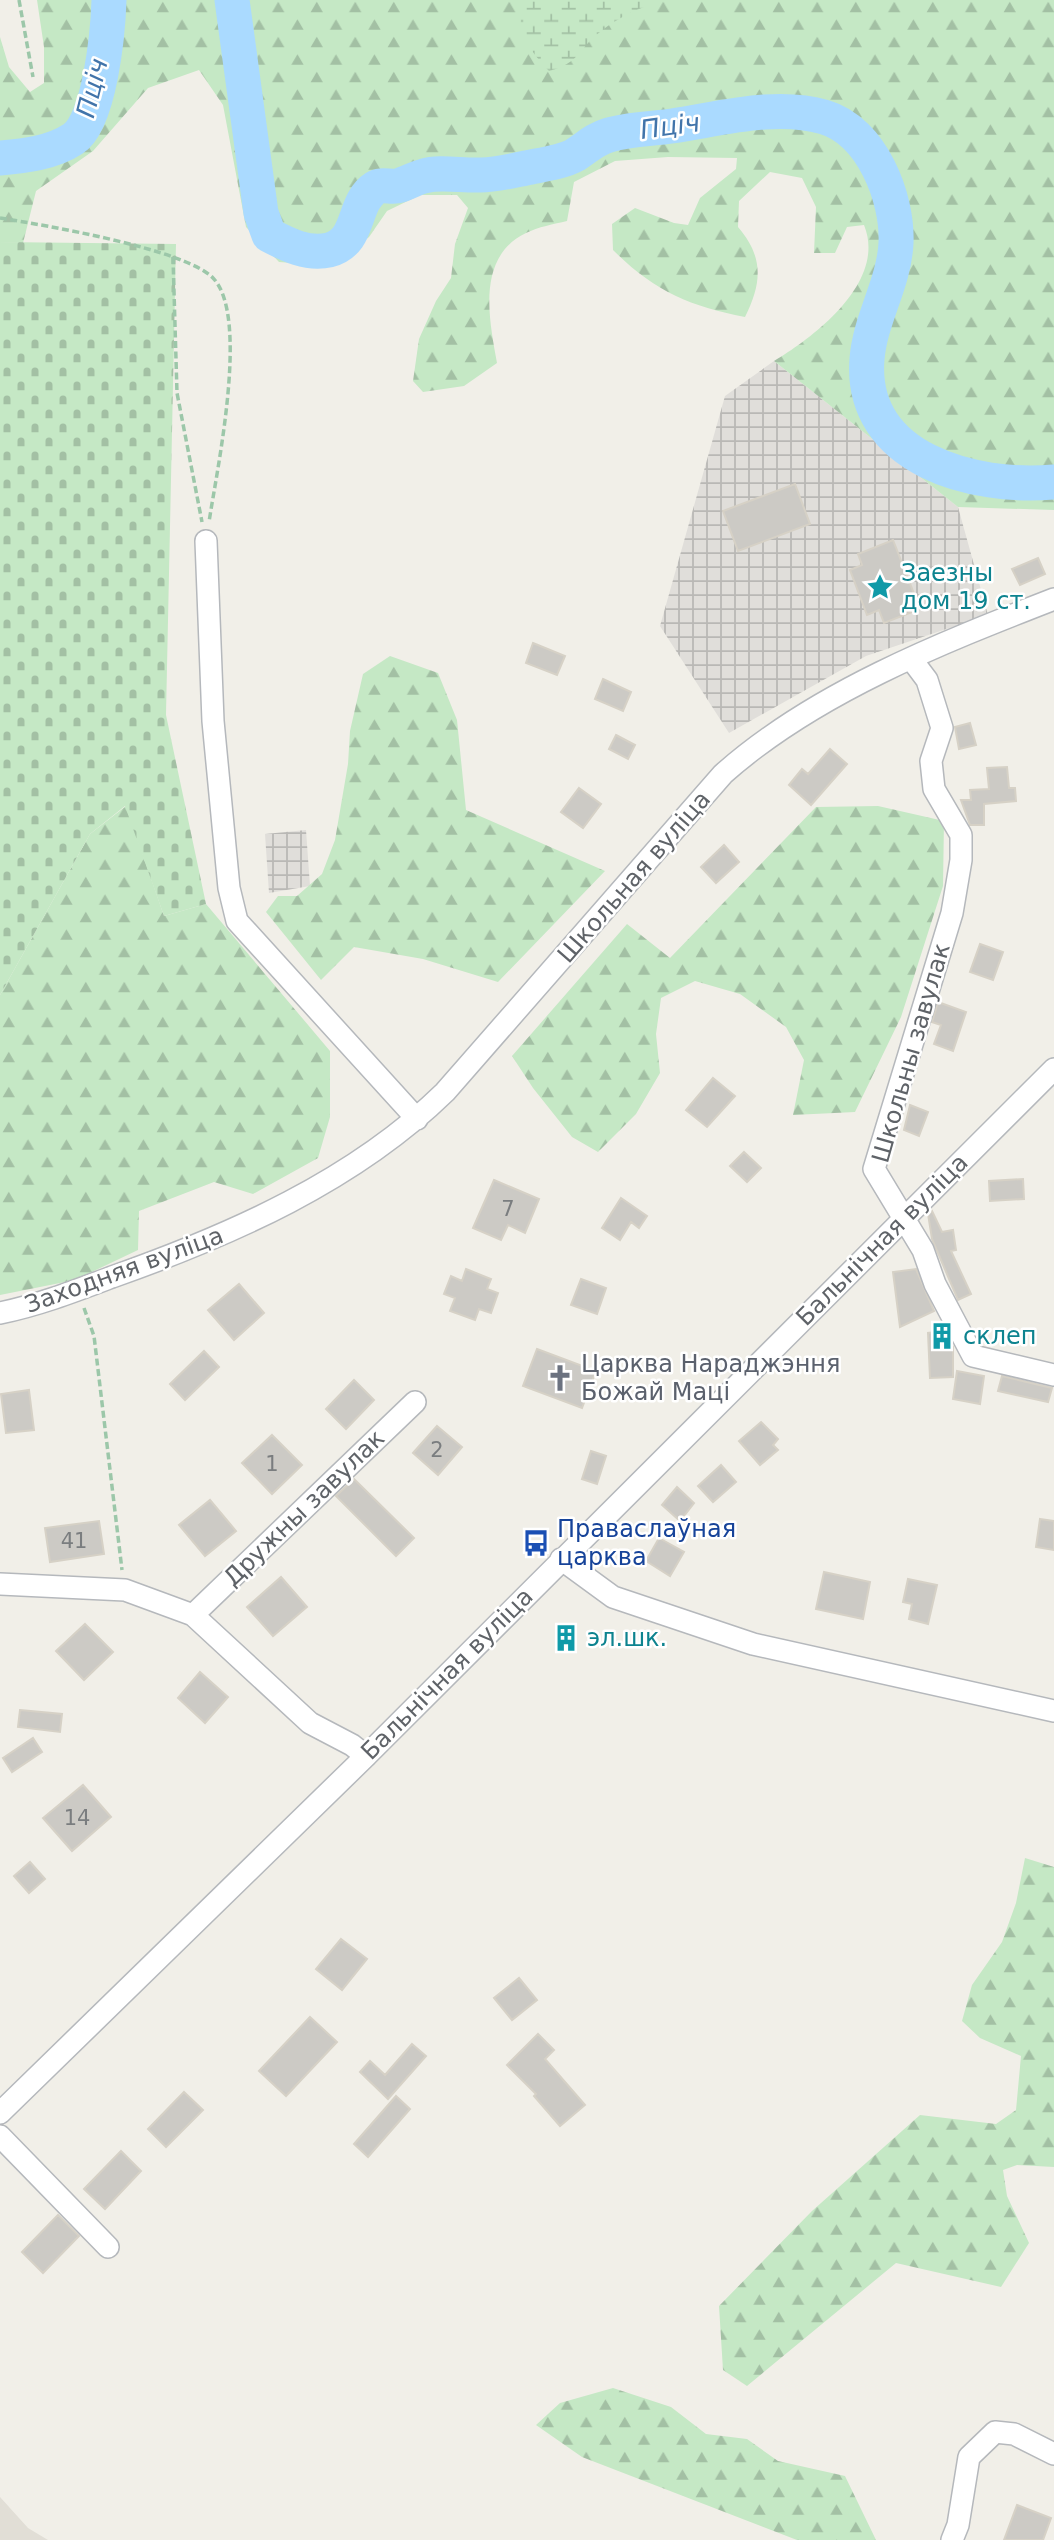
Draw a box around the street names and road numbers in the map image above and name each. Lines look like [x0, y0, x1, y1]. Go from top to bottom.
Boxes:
street label: Школьная вуліца [552, 785, 716, 969]
street label: Школьны завулак [866, 940, 956, 1166]
street label: Бальнічная вуліца [790, 1148, 974, 1332]
street label: Заходняя вуліца [21, 1221, 227, 1319]
street label: Дружны завулак [218, 1424, 390, 1592]
street label: Бальнічная вуліца [355, 1582, 539, 1766]

